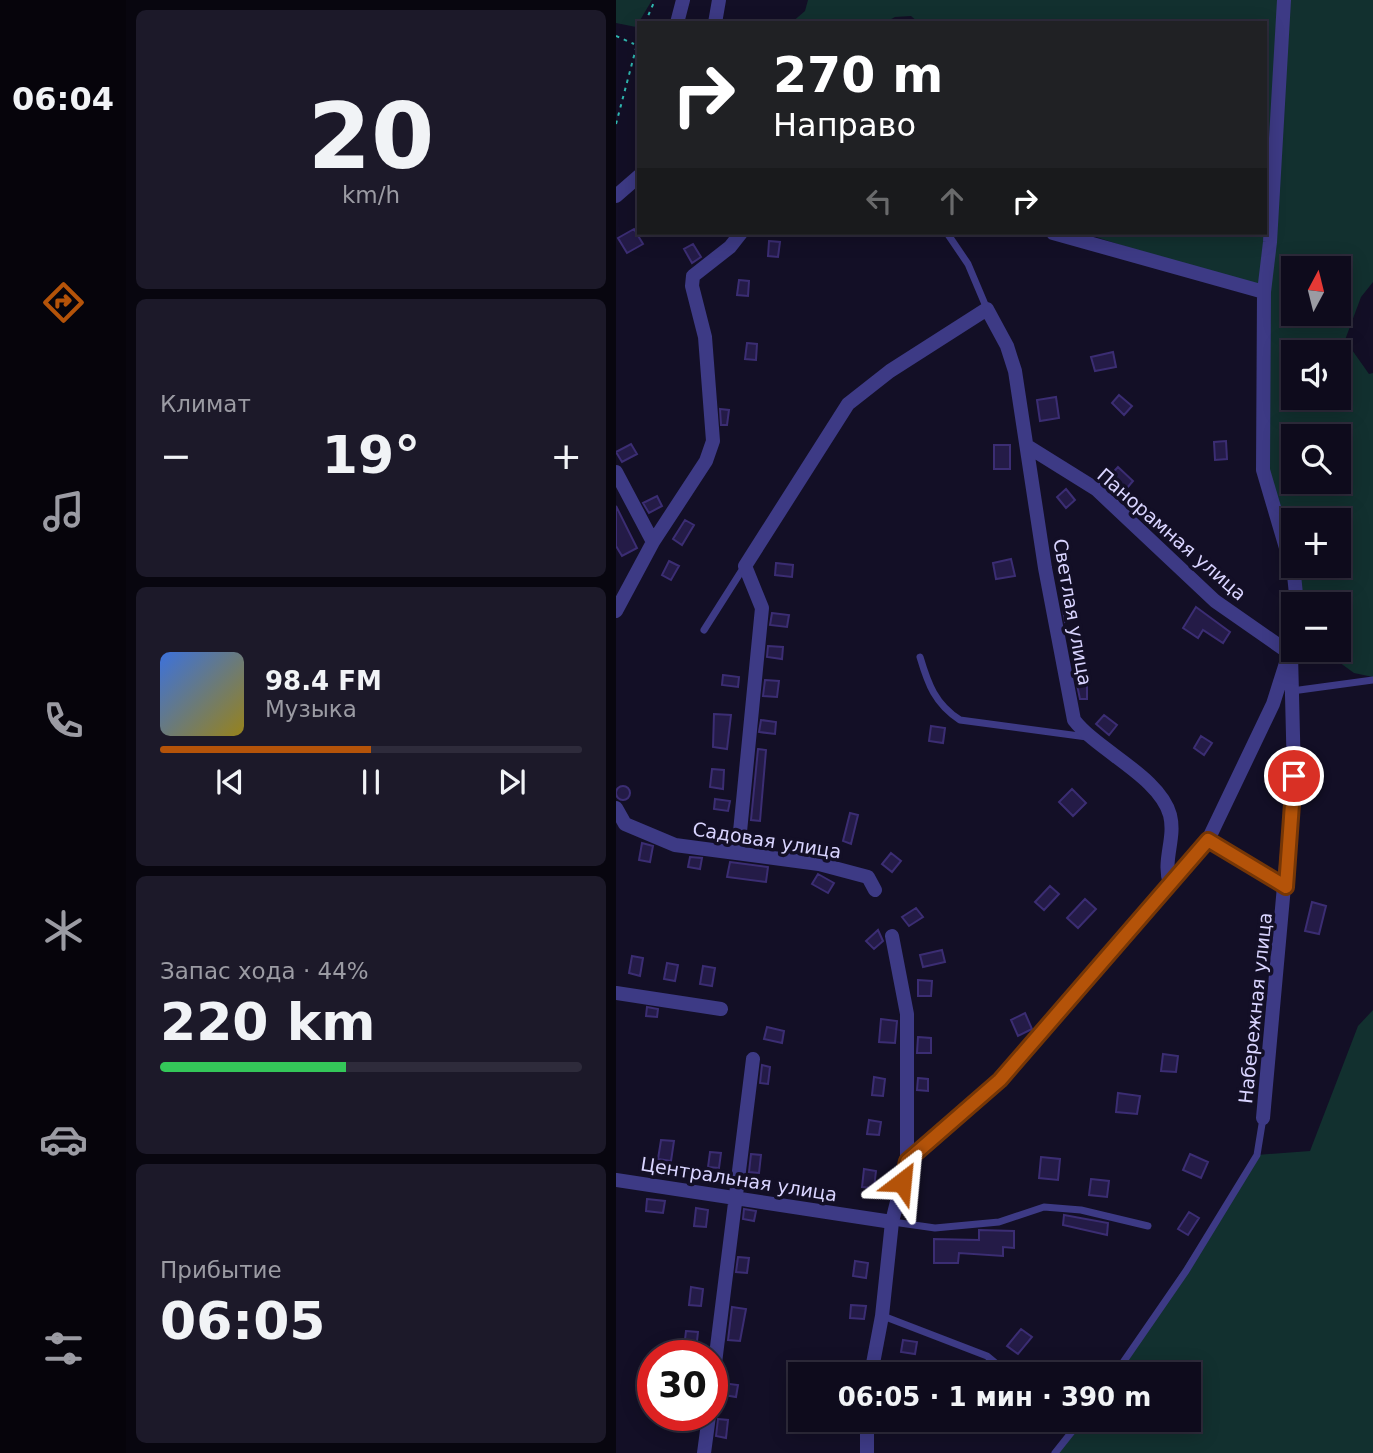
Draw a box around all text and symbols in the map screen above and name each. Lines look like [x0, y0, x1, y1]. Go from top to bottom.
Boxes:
text: 270 m [773, 47, 943, 104]
icon: right [658, 49, 749, 140]
text: 06:04 [12, 80, 114, 118]
text: 20 [308, 84, 434, 189]
text: Направо [773, 106, 916, 144]
text: km/h [342, 182, 400, 208]
icon: left [860, 182, 898, 220]
icon: ahead [933, 182, 971, 220]
icon: right [1006, 182, 1044, 220]
north arrow [1281, 256, 1351, 326]
map controls [1281, 256, 1351, 662]
icon: directions [39, 278, 88, 327]
button: sound [1281, 340, 1351, 410]
text: Климат [160, 391, 251, 417]
button: search [1281, 424, 1351, 494]
text: 19° [322, 425, 420, 485]
text: − [160, 434, 192, 478]
text: + [550, 434, 582, 478]
street label: Панорамная улица [1093, 463, 1251, 605]
icon: music [39, 487, 88, 536]
button: + [1281, 508, 1351, 578]
street label: Светлая улица [1049, 537, 1097, 687]
button: − [1281, 592, 1351, 662]
text: 98.4 FM [265, 666, 382, 696]
icon: phone [39, 696, 88, 745]
text: Музыка [265, 696, 357, 722]
pin [1264, 746, 1324, 806]
icon: arrive [1275, 757, 1313, 795]
icon: previous [211, 763, 249, 801]
icon: pause [352, 763, 390, 801]
icon: next [493, 763, 531, 801]
street label: Садовая улица [691, 817, 843, 863]
icon: climate [39, 906, 88, 955]
street label: Набережная улица [1234, 911, 1276, 1105]
text: Запас хода · 44% [160, 958, 369, 984]
text: 220 km [160, 992, 375, 1052]
icon: car [39, 1115, 88, 1164]
position arrow [865, 1145, 939, 1219]
street label: Центральная улица [639, 1153, 839, 1205]
text: Прибытие [160, 1257, 282, 1283]
text: 06:05 [160, 1291, 326, 1351]
icon: filters [39, 1324, 88, 1373]
speed limit sign: 30 [637, 1340, 728, 1431]
text: 06:05 · 1 мин · 390 m [838, 1382, 1151, 1412]

